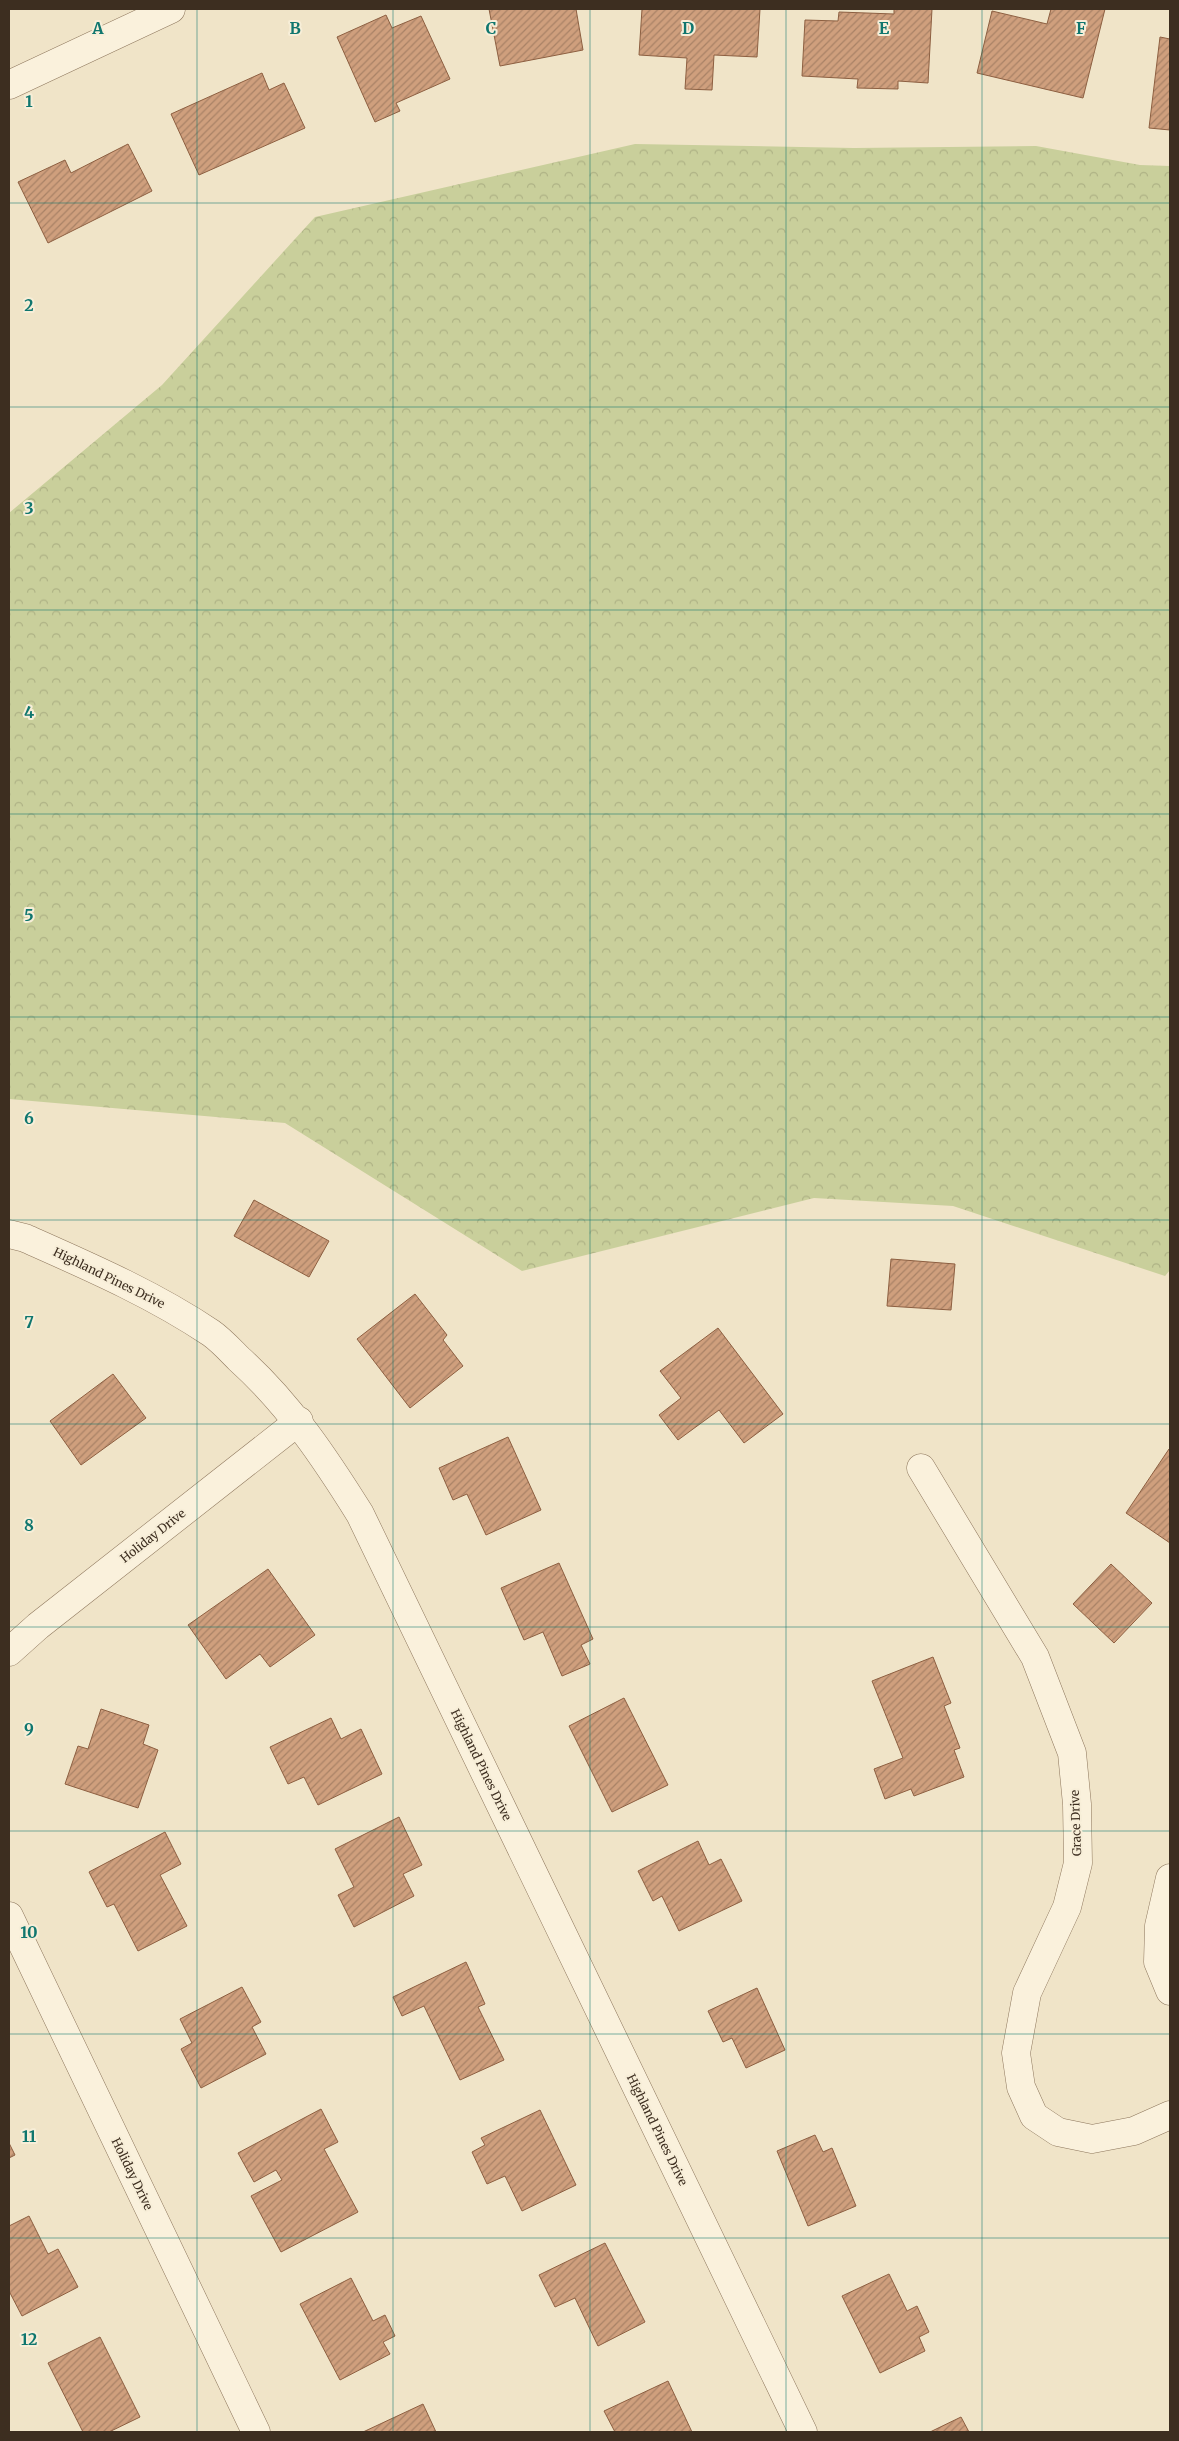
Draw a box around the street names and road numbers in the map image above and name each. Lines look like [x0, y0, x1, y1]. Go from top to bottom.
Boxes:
street label: Highland Pines Drive [51, 1244, 167, 1311]
street label: Holiday Drive [117, 1506, 188, 1566]
street label: Highland Pines Drive [448, 1707, 515, 1823]
street label: Grace Drive [1067, 1790, 1084, 1857]
street label: Highland Pines Drive [624, 2072, 691, 2188]
street label: Holiday Drive [109, 2135, 156, 2212]

